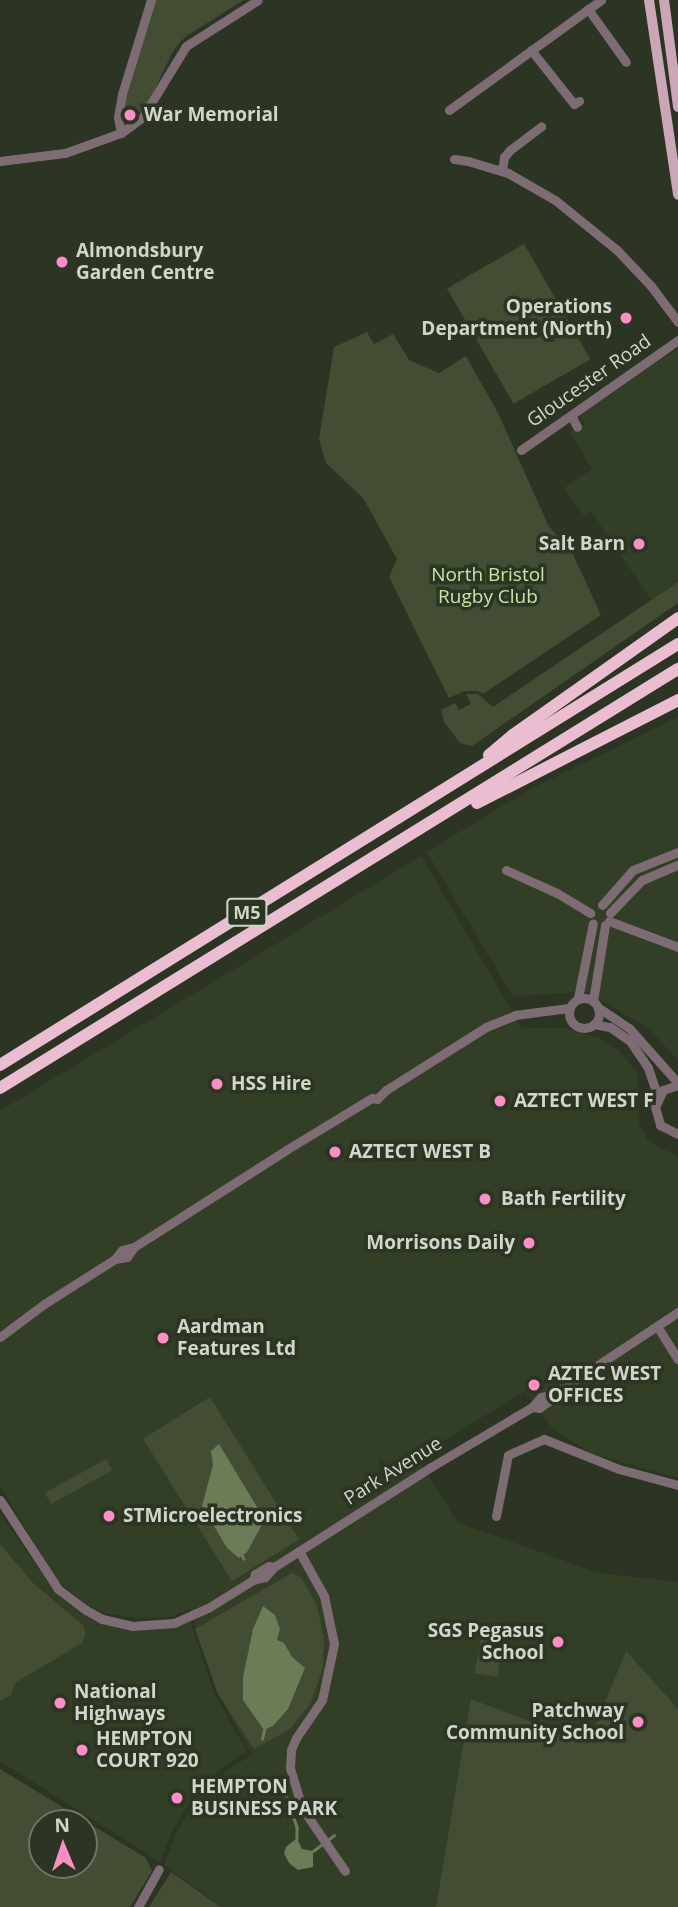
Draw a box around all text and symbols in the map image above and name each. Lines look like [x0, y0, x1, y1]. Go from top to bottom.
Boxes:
place label: War Memorial [144, 104, 279, 126]
marker: War Memorial [122, 107, 138, 123]
place label: Almondsbury Garden Centre [76, 240, 214, 284]
marker: Almondsbury Garden Centre [54, 254, 70, 270]
place label: Operations Department (North) [421, 296, 612, 340]
marker: Operations Department (North) [618, 310, 634, 326]
street label: Gloucester Road [523, 330, 655, 432]
place label: Salt Barn [539, 533, 625, 555]
marker: Salt Barn [631, 536, 647, 552]
park label: North Bristol Rugby Club [431, 564, 545, 608]
road number: M5 [226, 897, 268, 926]
place label: HSS Hire [231, 1073, 312, 1095]
marker: HSS Hire [209, 1076, 225, 1092]
place label: AZTECT WEST F [514, 1090, 654, 1112]
marker: AZTECT WEST F [492, 1093, 508, 1109]
place label: AZTECT WEST B [349, 1141, 491, 1163]
marker: AZTECT WEST B [327, 1144, 343, 1160]
place label: Bath Fertility [501, 1188, 626, 1210]
marker: Bath Fertility [475, 1189, 495, 1209]
place label: Morrisons Daily [366, 1232, 515, 1254]
marker: Morrisons Daily [521, 1235, 537, 1251]
place label: Aardman Features Ltd [177, 1316, 296, 1360]
marker: Aardman Features Ltd [155, 1330, 171, 1346]
place label: AZTEC WEST OFFICES [548, 1363, 661, 1407]
marker: AZTEC WEST OFFICES [526, 1377, 542, 1393]
street label: Park Avenue [340, 1432, 446, 1510]
place label: STMicroelectronics [123, 1505, 302, 1527]
marker: STMicroelectronics [101, 1508, 117, 1524]
place label: SGS Pegasus School [428, 1620, 544, 1664]
marker: SGS Pegasus School [550, 1634, 566, 1650]
place label: National Highways [74, 1681, 166, 1725]
marker: National Highways [52, 1695, 68, 1711]
place label: Patchway Community School [446, 1700, 624, 1744]
marker: Patchway Community School [630, 1714, 646, 1730]
place label: HEMPTON COURT 920 [96, 1728, 199, 1772]
marker: HEMPTON COURT 920 [74, 1742, 90, 1758]
place label: HEMPTON BUSINESS PARK [191, 1776, 337, 1820]
marker: HEMPTON BUSINESS PARK [169, 1790, 185, 1806]
north arrow [28, 1809, 98, 1879]
text: N [54, 1812, 71, 1838]

